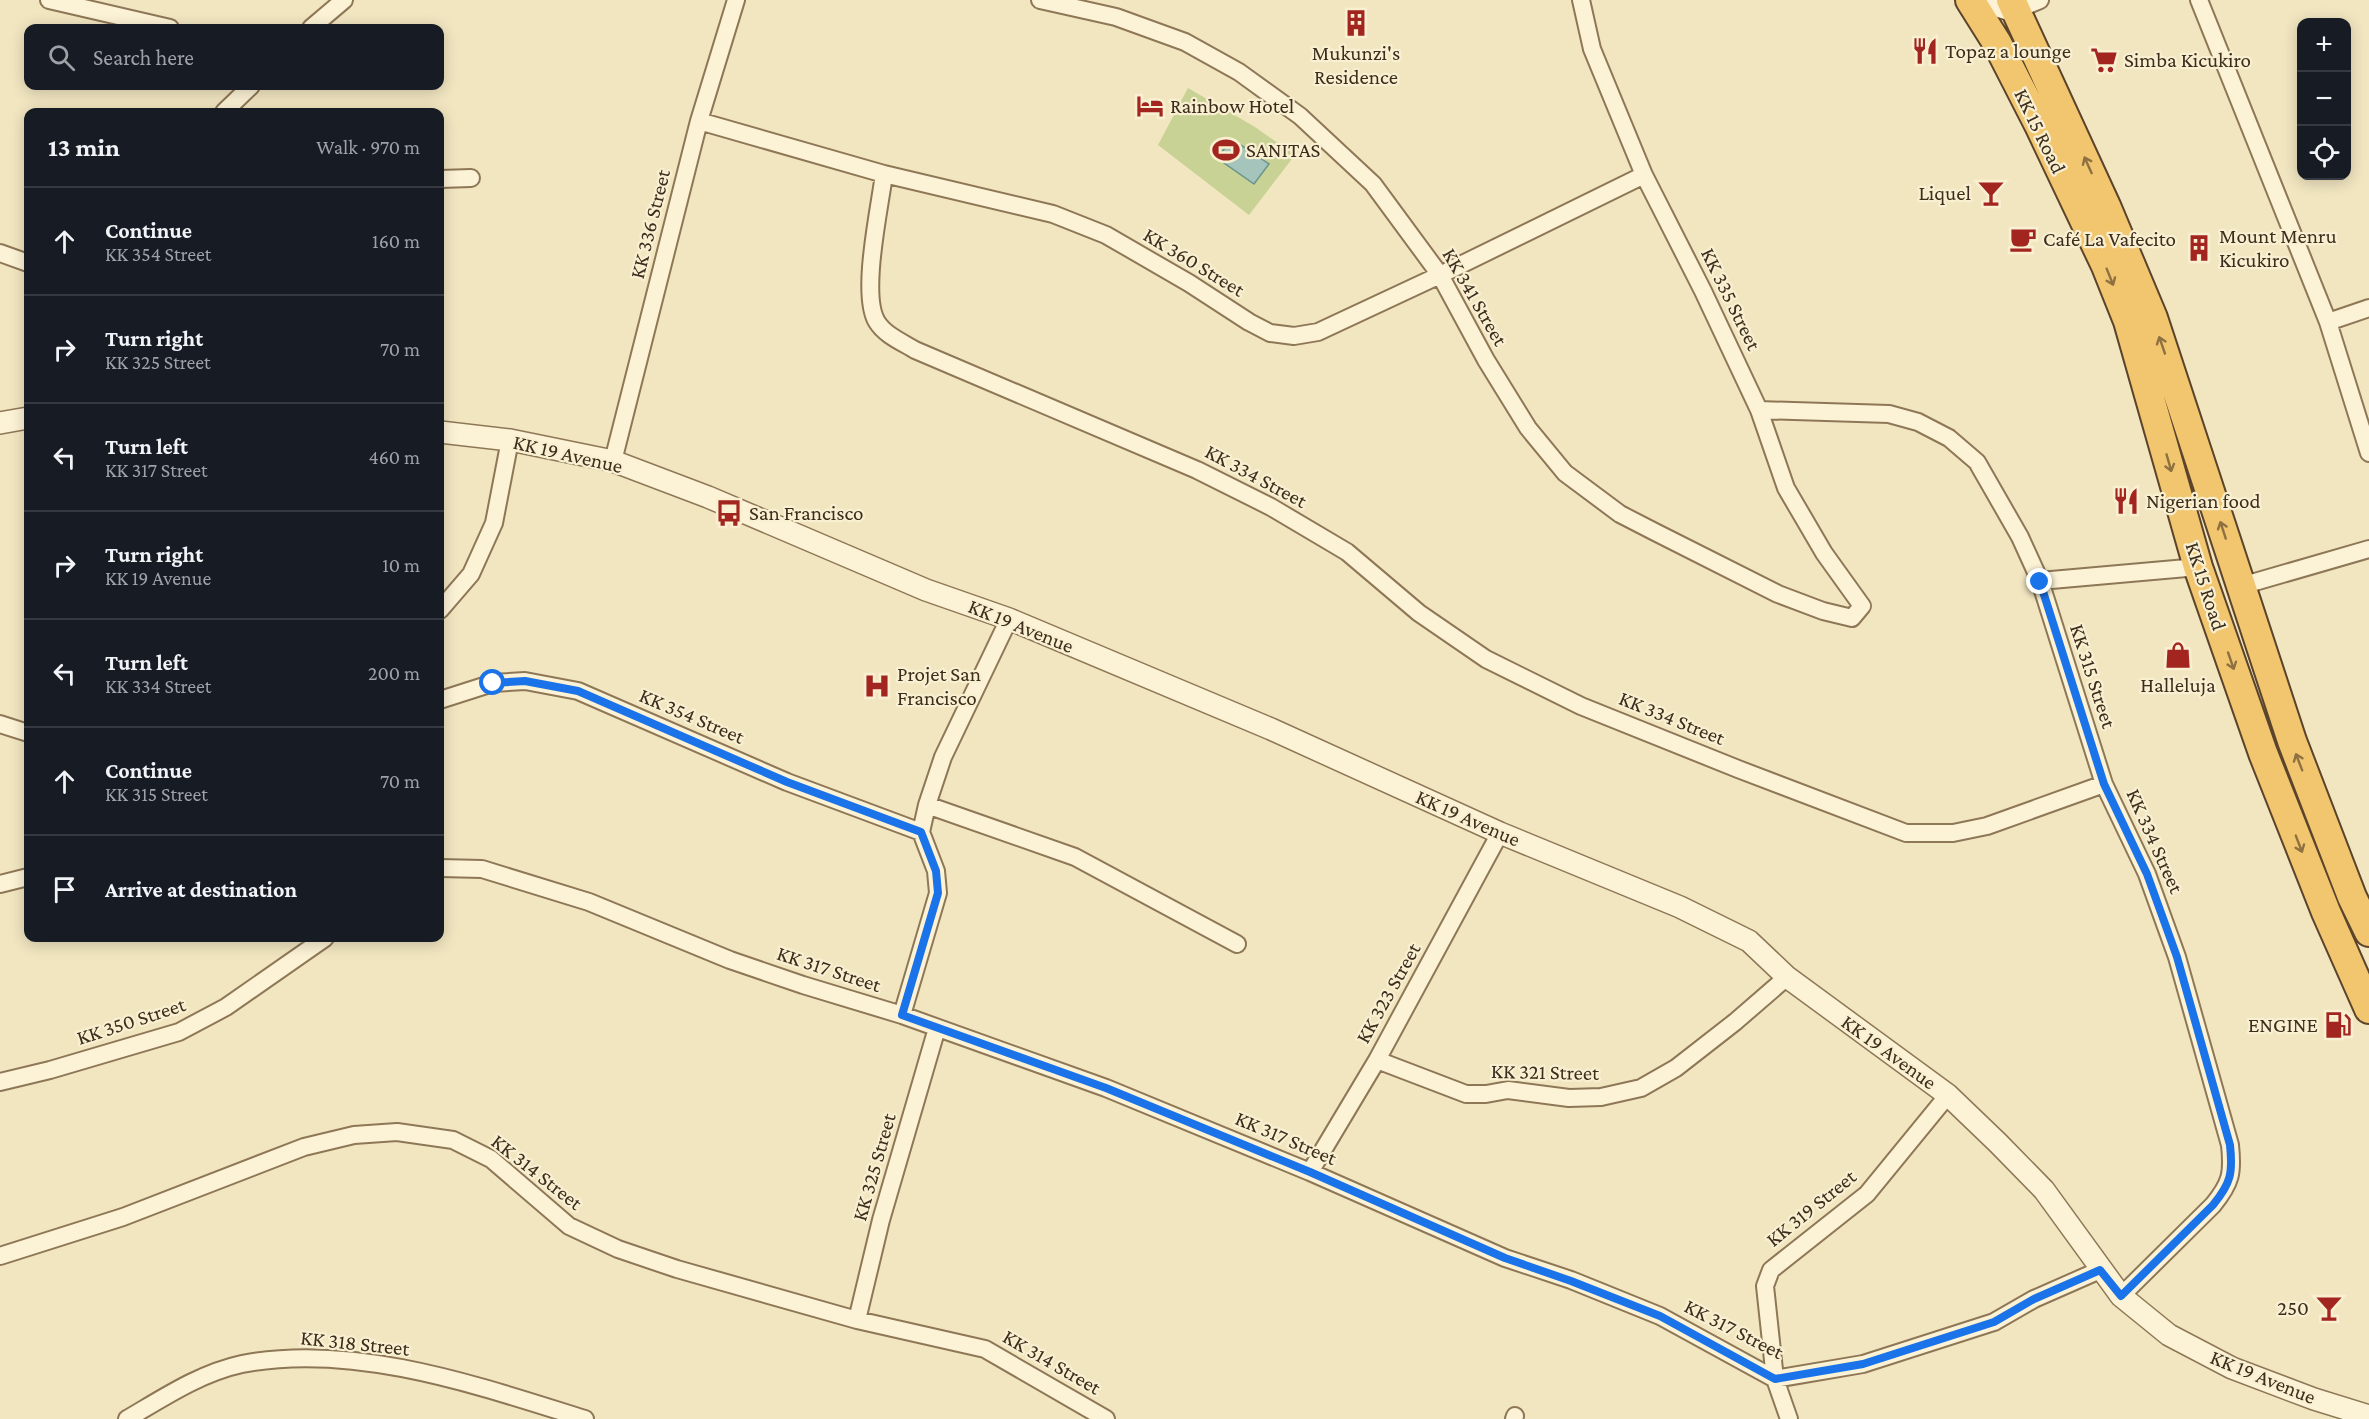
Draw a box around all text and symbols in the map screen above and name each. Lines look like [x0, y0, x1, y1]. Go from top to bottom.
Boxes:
building icon: Mukunzi's Residence [1341, 8, 1371, 38]
map controls [2297, 18, 2351, 180]
button: + [2297, 18, 2351, 72]
search box [24, 24, 444, 90]
restaurant icon: Topaz a lounge [1910, 36, 1940, 66]
place label: Topaz a lounge [1945, 39, 2071, 63]
icon: search [45, 41, 78, 74]
place label: Mukunzi's Residence [1312, 41, 1400, 89]
text: Search here [93, 45, 194, 70]
supermarket icon: Simba Kicukiro [2089, 45, 2119, 75]
place label: Simba Kicukiro [2124, 48, 2251, 72]
button: − [2297, 72, 2351, 126]
street label: KK 15 Road [2009, 85, 2071, 177]
hotel icon: Rainbow Hotel [1135, 91, 1165, 121]
place label: Rainbow Hotel [1170, 94, 1294, 118]
button: locate [2297, 126, 2351, 180]
text: 13 min [48, 133, 120, 162]
sports icon: SANITAS [1211, 135, 1241, 165]
text: Walk · 970 m [316, 136, 420, 158]
place label: SANITAS [1246, 138, 1320, 162]
one-way arrow [2081, 156, 2092, 174]
street label: KK 336 Street [625, 166, 675, 281]
bar icon: Liquel [1976, 178, 2006, 208]
place label: Liquel [1918, 181, 1971, 205]
text: Continue [105, 218, 192, 243]
street label: KK 360 Street [1139, 222, 1250, 302]
cafe icon: Café La Vafecito [2008, 224, 2038, 254]
place label: Mount Menru Kicukiro [2219, 224, 2337, 272]
icon: ahead [48, 225, 81, 258]
place label: Café La Vafecito [2043, 227, 2176, 251]
text: 160 m [372, 230, 420, 252]
building icon: Mount Menru Kicukiro [2184, 233, 2214, 263]
text: KK 354 Street [105, 243, 211, 265]
street label: KK 341 Street [1437, 244, 1513, 351]
street label: KK 335 Street [1696, 244, 1767, 355]
one-way arrow [2105, 267, 2116, 286]
text: Turn right [105, 326, 203, 351]
icon: right [48, 333, 81, 366]
one-way arrow [2156, 336, 2167, 355]
text: 70 m [380, 338, 420, 360]
text: KK 325 Street [105, 351, 211, 373]
street label: KK 19 Avenue [511, 430, 625, 478]
text: Turn left [105, 434, 188, 459]
street label: KK 334 Street [1201, 439, 1312, 513]
icon: left [48, 441, 81, 474]
text: 460 m [368, 446, 420, 468]
one-way arrow [2163, 453, 2175, 472]
text: KK 317 Street [105, 459, 208, 481]
restaurant icon: Nigerian food [2111, 486, 2141, 516]
place label: Nigerian food [2146, 489, 2261, 513]
bus stop icon: San Francisco [714, 498, 744, 528]
place label: San Francisco [749, 501, 864, 525]
one-way arrow [2217, 521, 2228, 540]
street label: KK 15 Road [2180, 539, 2232, 633]
text: Turn right [105, 542, 203, 567]
icon: right [48, 549, 81, 582]
text: 10 m [382, 554, 420, 576]
text: KK 19 Avenue [105, 567, 211, 589]
route end [2026, 568, 2052, 594]
street label: KK 19 Avenue [965, 594, 1077, 658]
street label: KK 315 Street [2065, 621, 2121, 732]
shop icon: Halleluja [2163, 640, 2193, 670]
text: Turn left [105, 650, 188, 675]
one-way arrow [2227, 651, 2238, 670]
icon: left [48, 657, 81, 690]
text: 200 m [368, 662, 420, 684]
place label: Projet San Francisco [897, 662, 981, 710]
route start [479, 669, 505, 695]
hospital icon: Projet San Francisco [862, 671, 892, 701]
place label: Halleluja [2140, 673, 2216, 697]
text: KK 334 Street [105, 675, 211, 697]
street label: KK 354 Street [636, 683, 749, 749]
street label: KK 334 Street [1616, 686, 1729, 750]
one-way arrow [2293, 753, 2304, 771]
text: Continue [105, 758, 192, 783]
icon: ahead [48, 765, 81, 798]
text: 70 m [380, 770, 420, 792]
text: KK 315 Street [105, 783, 208, 805]
street label: KK 19 Avenue [1412, 784, 1524, 852]
street label: KK 334 Street [2121, 785, 2189, 898]
one-way arrow [2294, 834, 2305, 853]
icon: arrive [48, 873, 81, 906]
text: Arrive at destination [105, 877, 297, 902]
street label: KK 323 Street [1351, 938, 1426, 1047]
street label: KK 317 Street [774, 941, 885, 997]
street label: KK 350 Street [74, 992, 189, 1050]
street label: KK 19 Avenue [1837, 1010, 1941, 1094]
fuel station icon: ENGINE [2323, 1010, 2353, 1040]
place label: ENGINE [2248, 1013, 2318, 1037]
street label: KK 321 Street [1491, 1059, 1600, 1085]
street label: KK 317 Street [1232, 1106, 1341, 1171]
street label: KK 325 Street [847, 1109, 901, 1224]
street label: KK 314 Street [487, 1129, 588, 1216]
street label: KK 319 Street [1761, 1164, 1862, 1252]
bar icon: 250 [2314, 1293, 2344, 1323]
street label: KK 317 Street [1681, 1294, 1788, 1365]
place label: 250 [2277, 1296, 2309, 1320]
street label: KK 314 Street [999, 1324, 1106, 1400]
street label: KK 318 Street [299, 1325, 412, 1361]
street label: KK 19 Avenue [2207, 1345, 2319, 1409]

